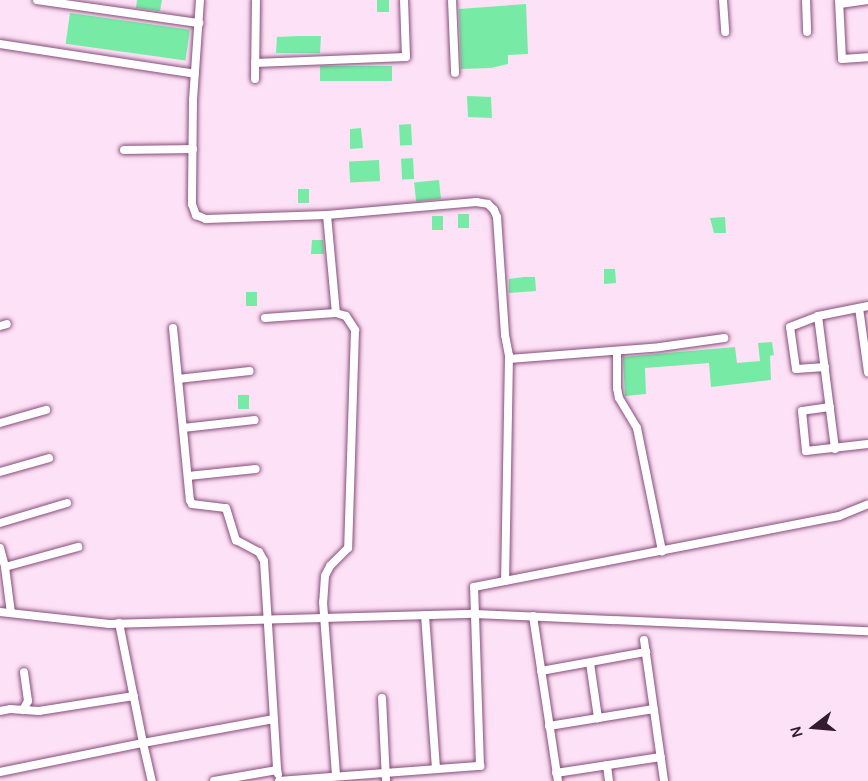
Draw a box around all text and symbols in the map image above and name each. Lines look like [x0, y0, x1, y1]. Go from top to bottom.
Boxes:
north arrow [784, 697, 844, 757]
text: N [786, 724, 807, 740]

